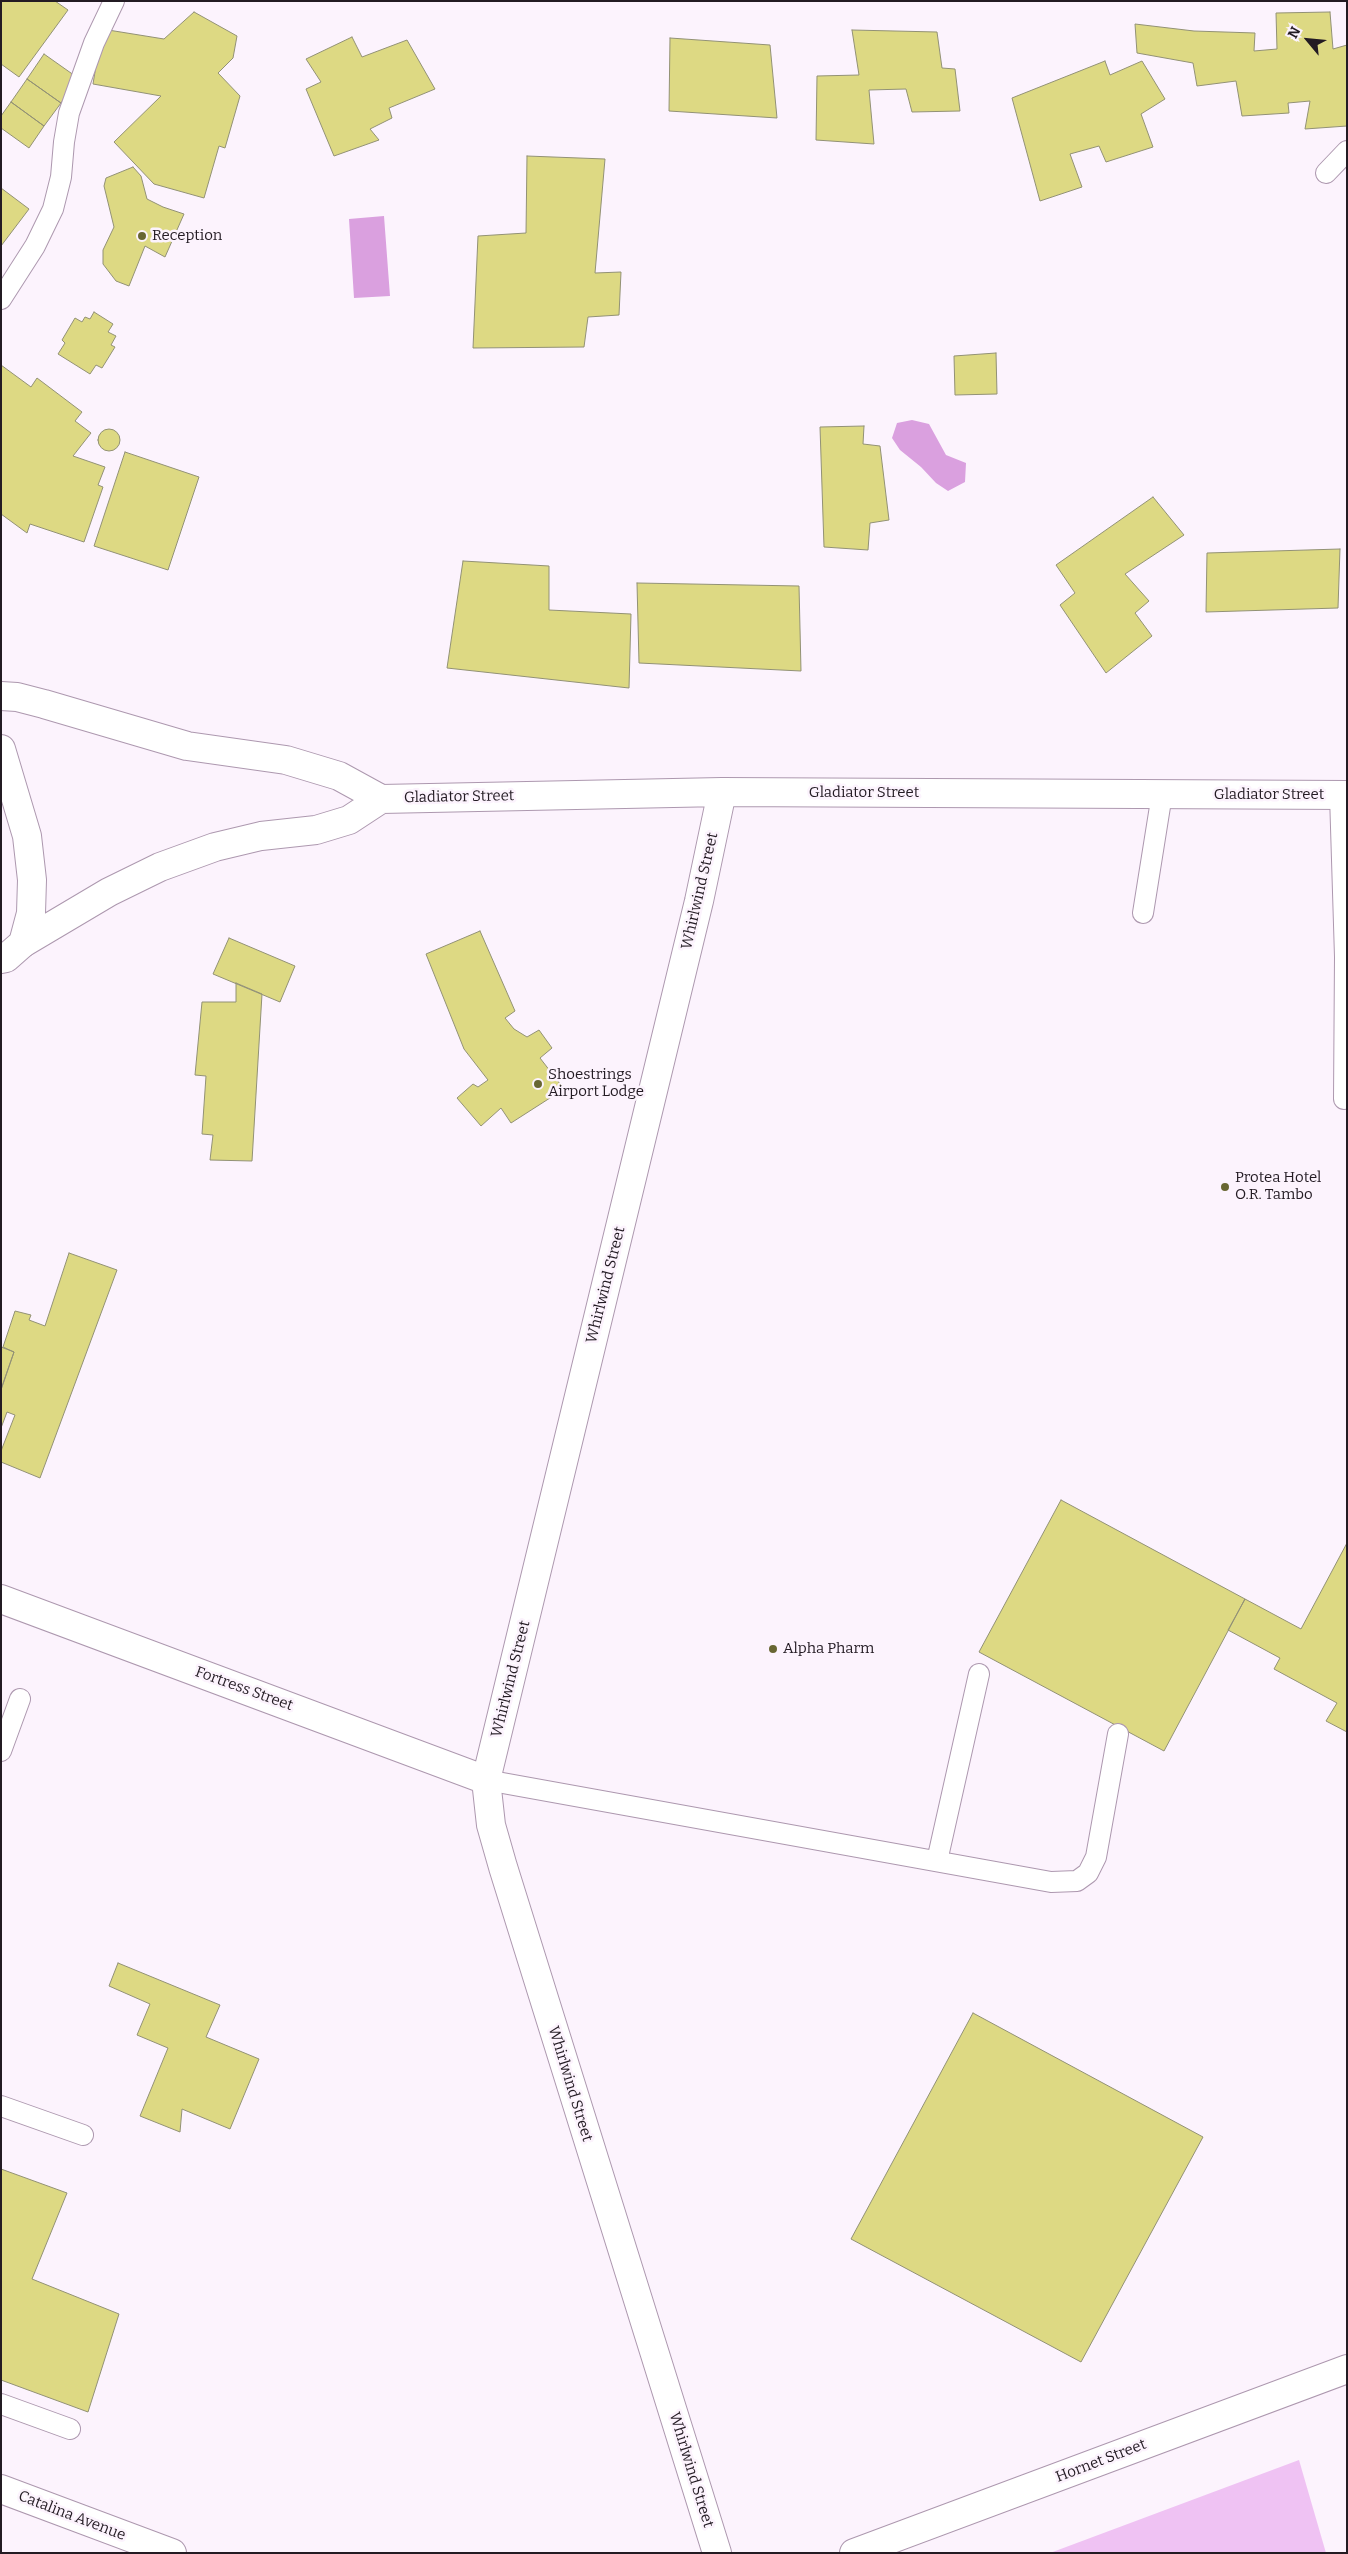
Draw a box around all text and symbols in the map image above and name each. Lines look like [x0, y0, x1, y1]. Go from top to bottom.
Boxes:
north arrow [1283, 15, 1333, 65]
text: N [1284, 24, 1304, 41]
place label: Reception [152, 227, 222, 245]
marker: Reception [136, 230, 148, 242]
street label: Gladiator Street [809, 784, 919, 802]
street label: Gladiator Street [1214, 786, 1324, 804]
street label: Gladiator Street [404, 787, 514, 807]
street label: Whirlwind Street [678, 831, 722, 951]
place label: Shoestrings Airport Lodge [548, 1066, 644, 1101]
marker: Shoestrings Airport Lodge [532, 1078, 544, 1090]
place label: Protea Hotel O.R. Tambo [1235, 1169, 1321, 1204]
marker: Protea Hotel O.R. Tambo [1219, 1181, 1231, 1193]
street label: Whirlwind Street [583, 1225, 629, 1345]
street label: Whirlwind Street [488, 1619, 534, 1739]
place label: Alpha Pharm [783, 1640, 874, 1658]
marker: Alpha Pharm [767, 1643, 779, 1655]
street label: Fortress Street [193, 1663, 295, 1715]
street label: Whirlwind Street [544, 2024, 596, 2144]
street label: Whirlwind Street [665, 2410, 717, 2530]
street label: Hornet Street [1053, 2436, 1149, 2486]
street label: Catalina Avenue [16, 2487, 128, 2545]

